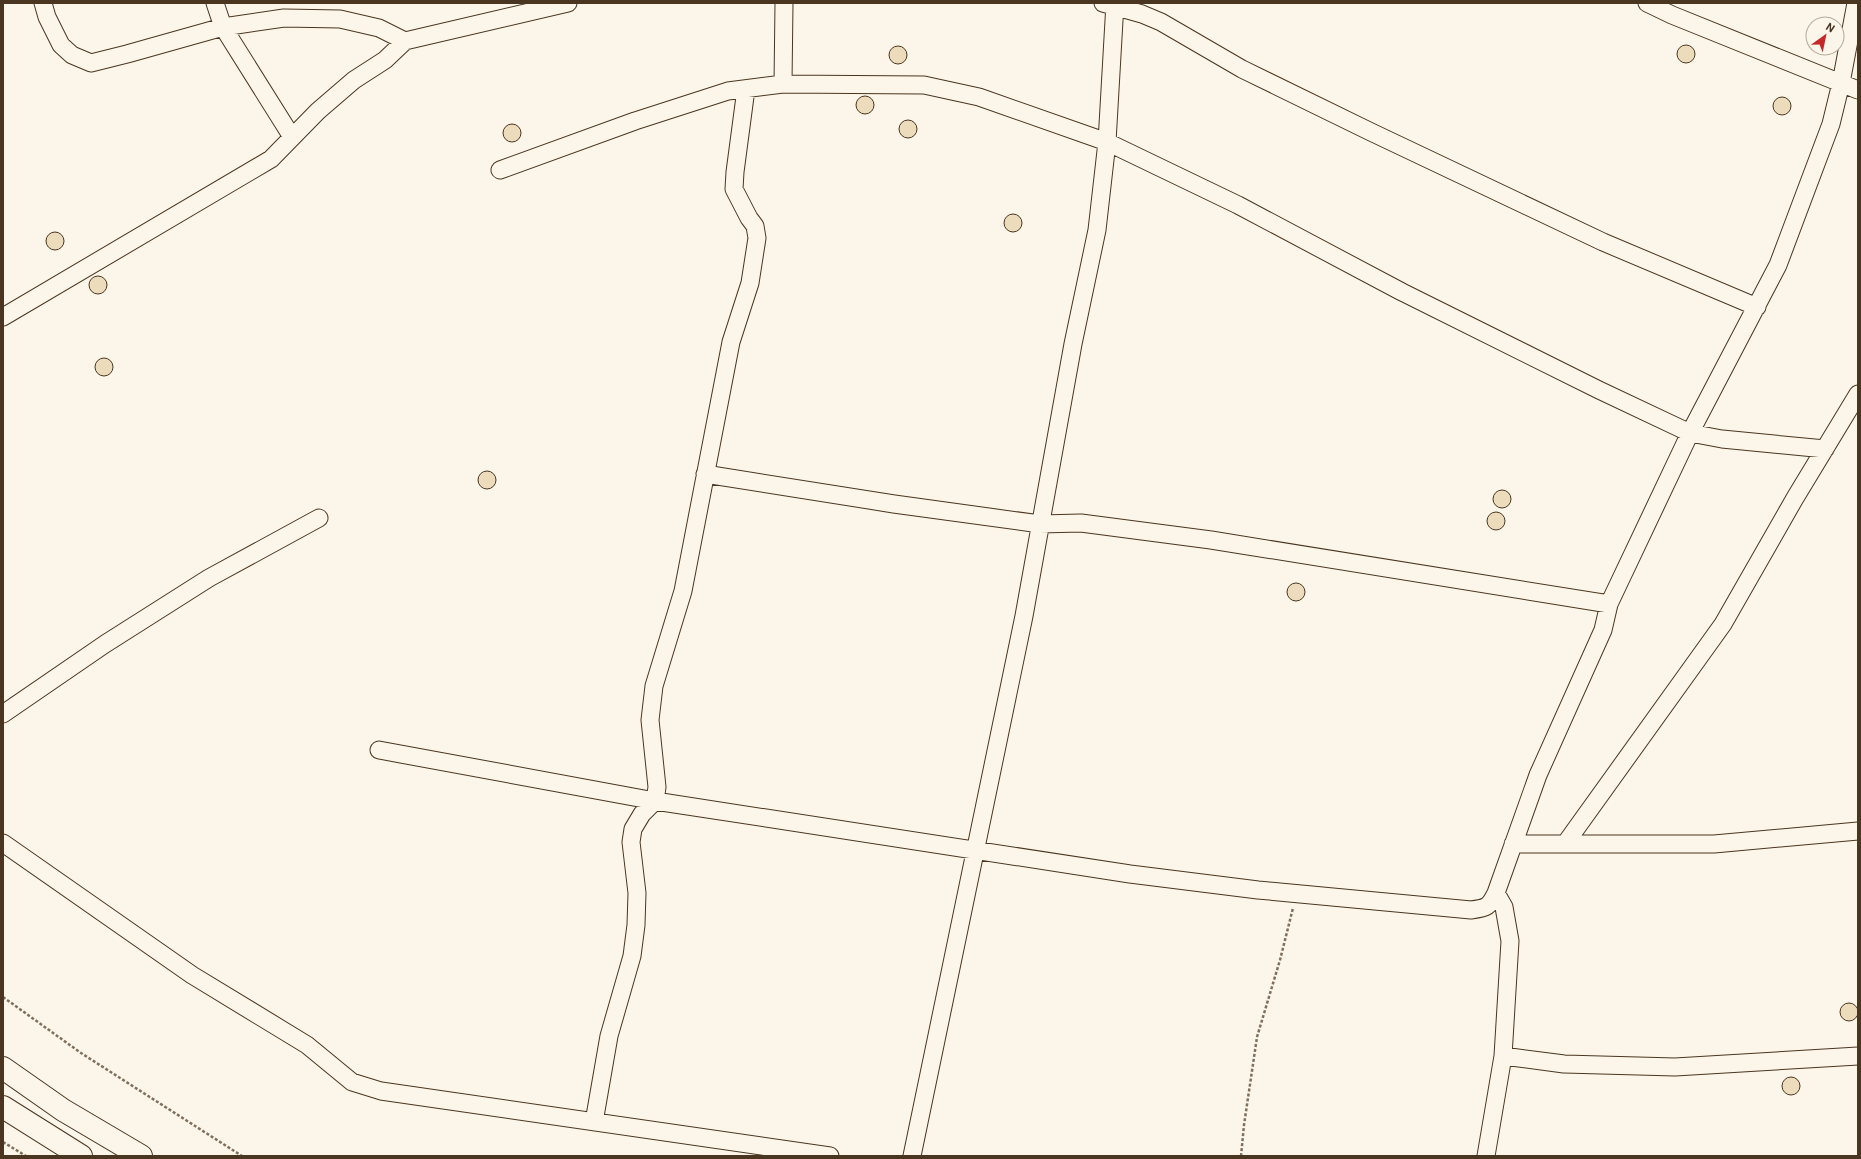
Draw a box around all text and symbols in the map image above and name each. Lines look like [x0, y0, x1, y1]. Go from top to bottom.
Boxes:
north arrow [1805, 16, 1845, 56]
text: N [1823, 20, 1837, 36]

